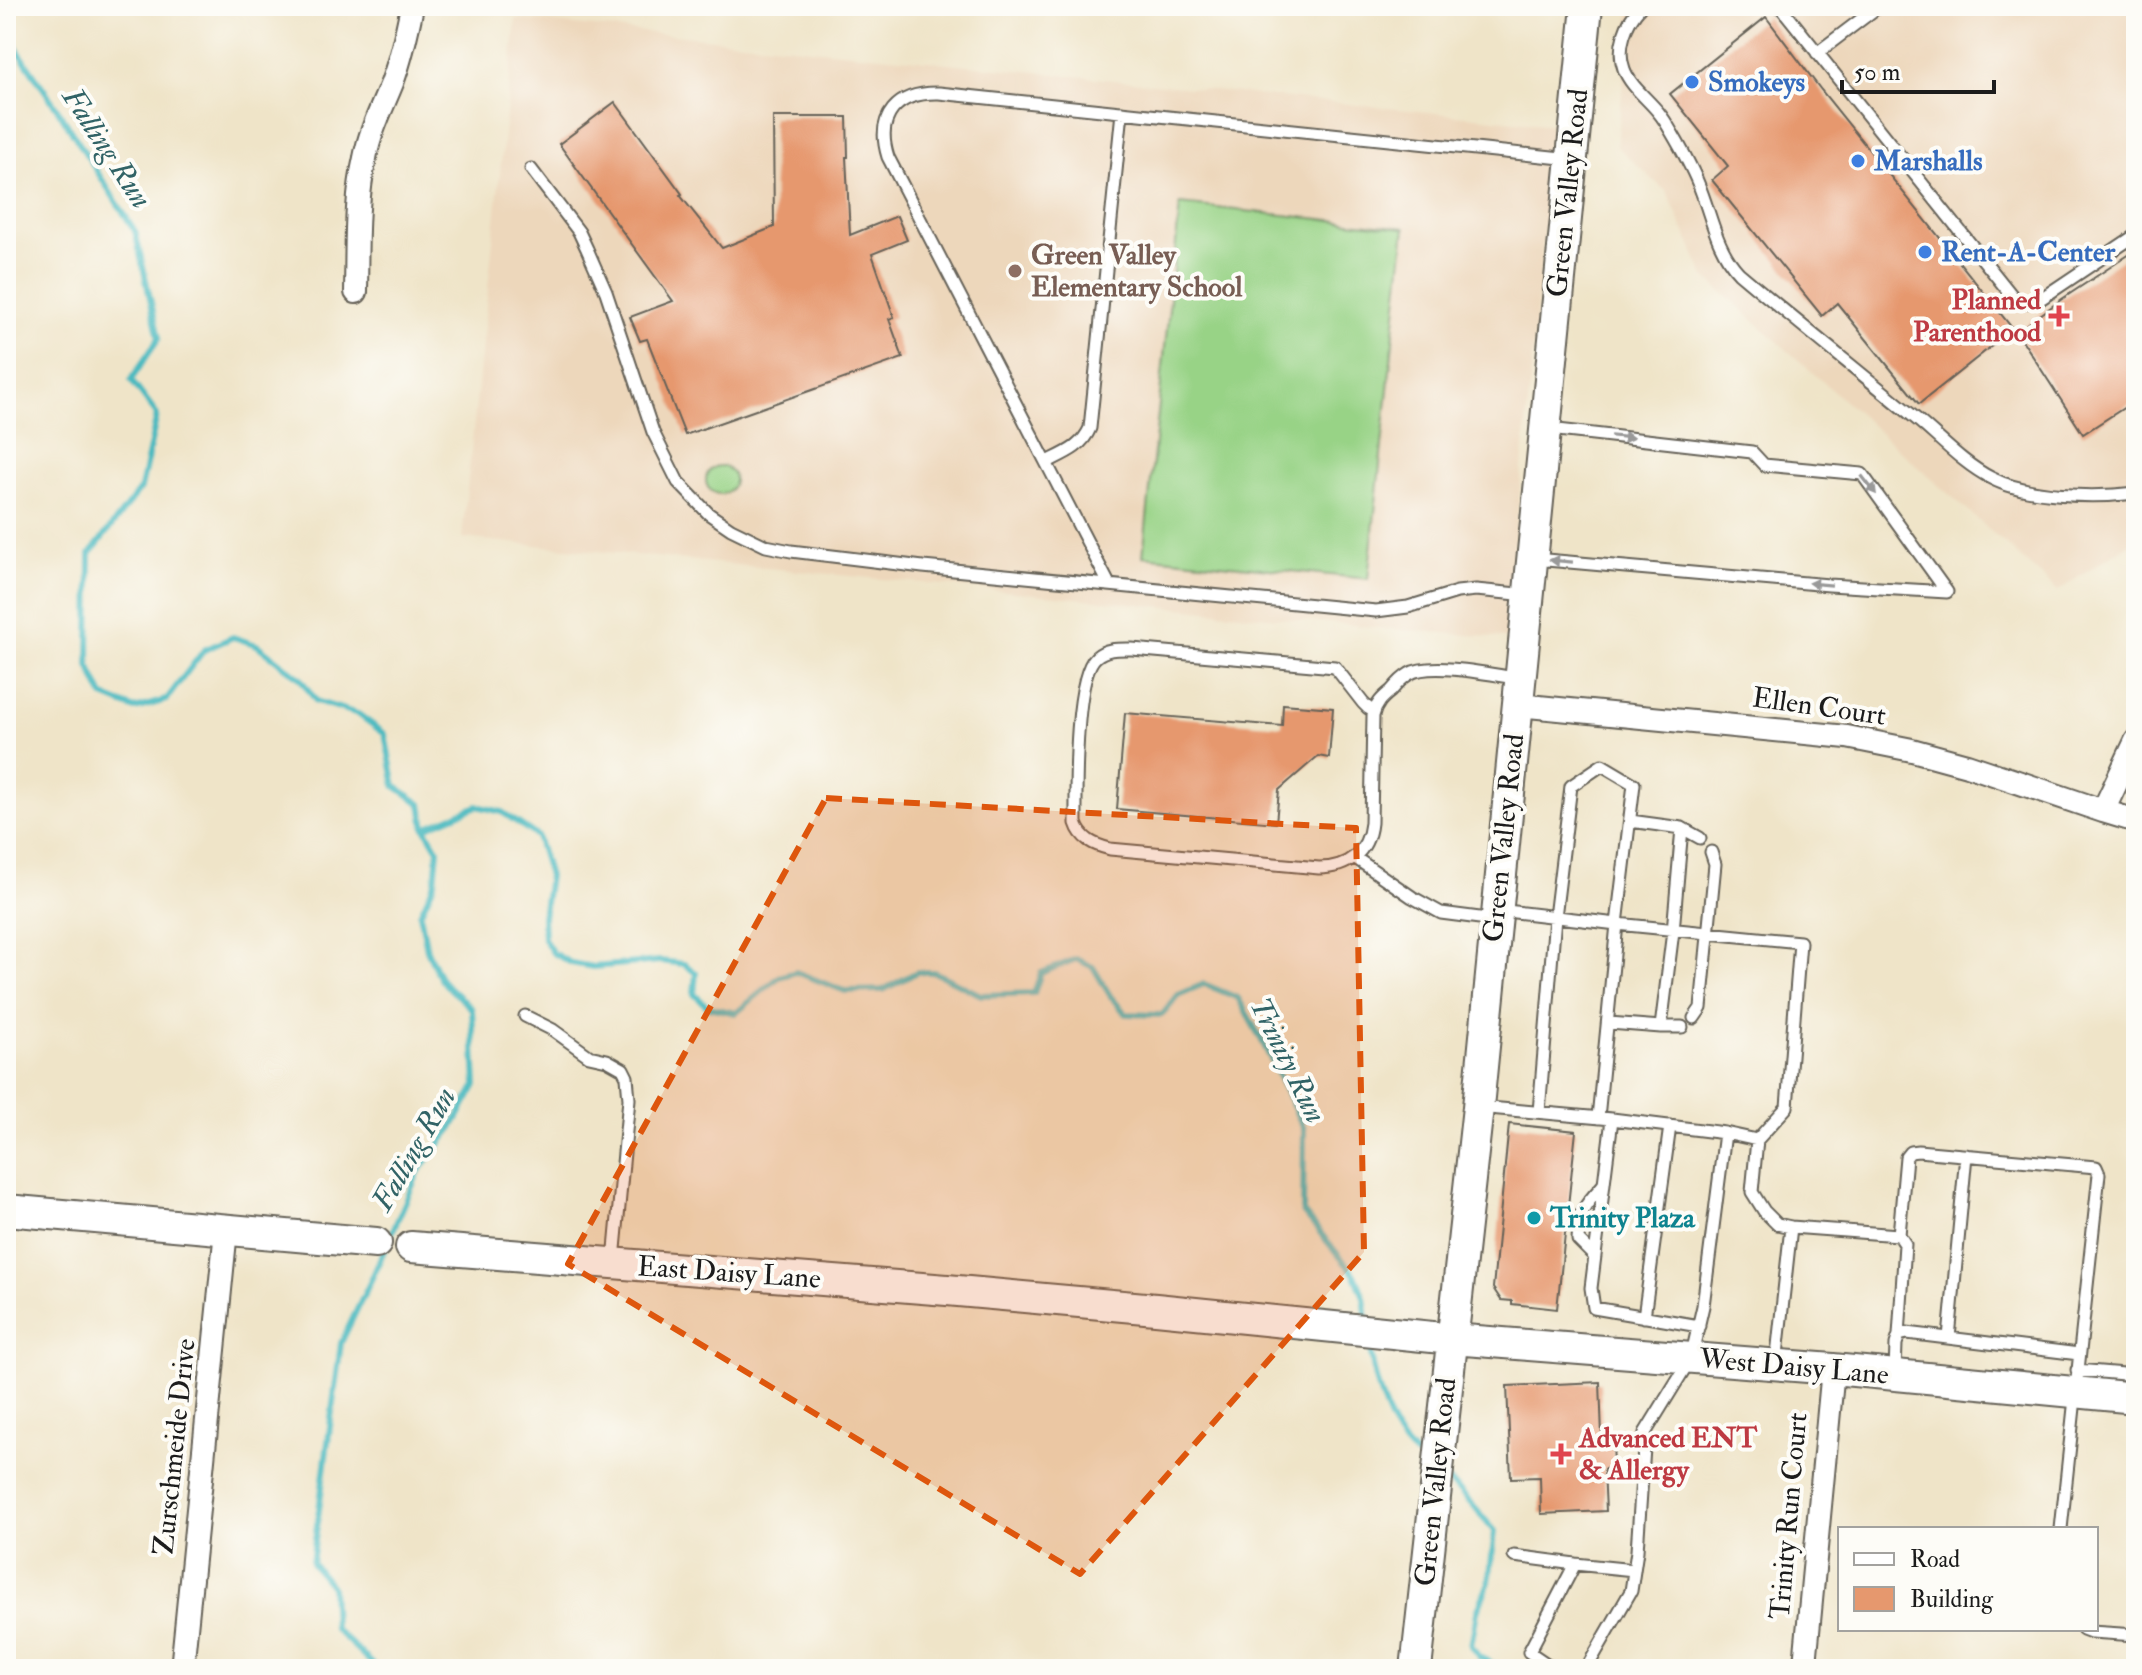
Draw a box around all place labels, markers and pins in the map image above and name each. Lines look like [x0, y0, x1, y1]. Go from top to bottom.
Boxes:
place label: Smokeys [1708, 65, 1806, 100]
marker: Smokeys [1683, 73, 1701, 91]
place label: Marshalls [1873, 144, 1983, 179]
marker: Marshalls [1849, 152, 1867, 170]
place label: Rent-A-Center [1941, 235, 2116, 270]
place label: Green Valley Elementary School [1031, 238, 1243, 305]
marker: Rent-A-Center [1916, 243, 1934, 261]
marker: Green Valley Elementary School [1006, 262, 1024, 280]
place label: Planned Parenthood [1913, 283, 2041, 350]
marker: Planned Parenthood [2048, 305, 2070, 327]
place label: Trinity Plaza [1549, 1201, 1696, 1236]
marker: Trinity Plaza [1525, 1209, 1543, 1227]
place label: Advanced ENT & Allergy [1578, 1421, 1757, 1488]
marker: Advanced ENT & Allergy [1550, 1443, 1572, 1465]

